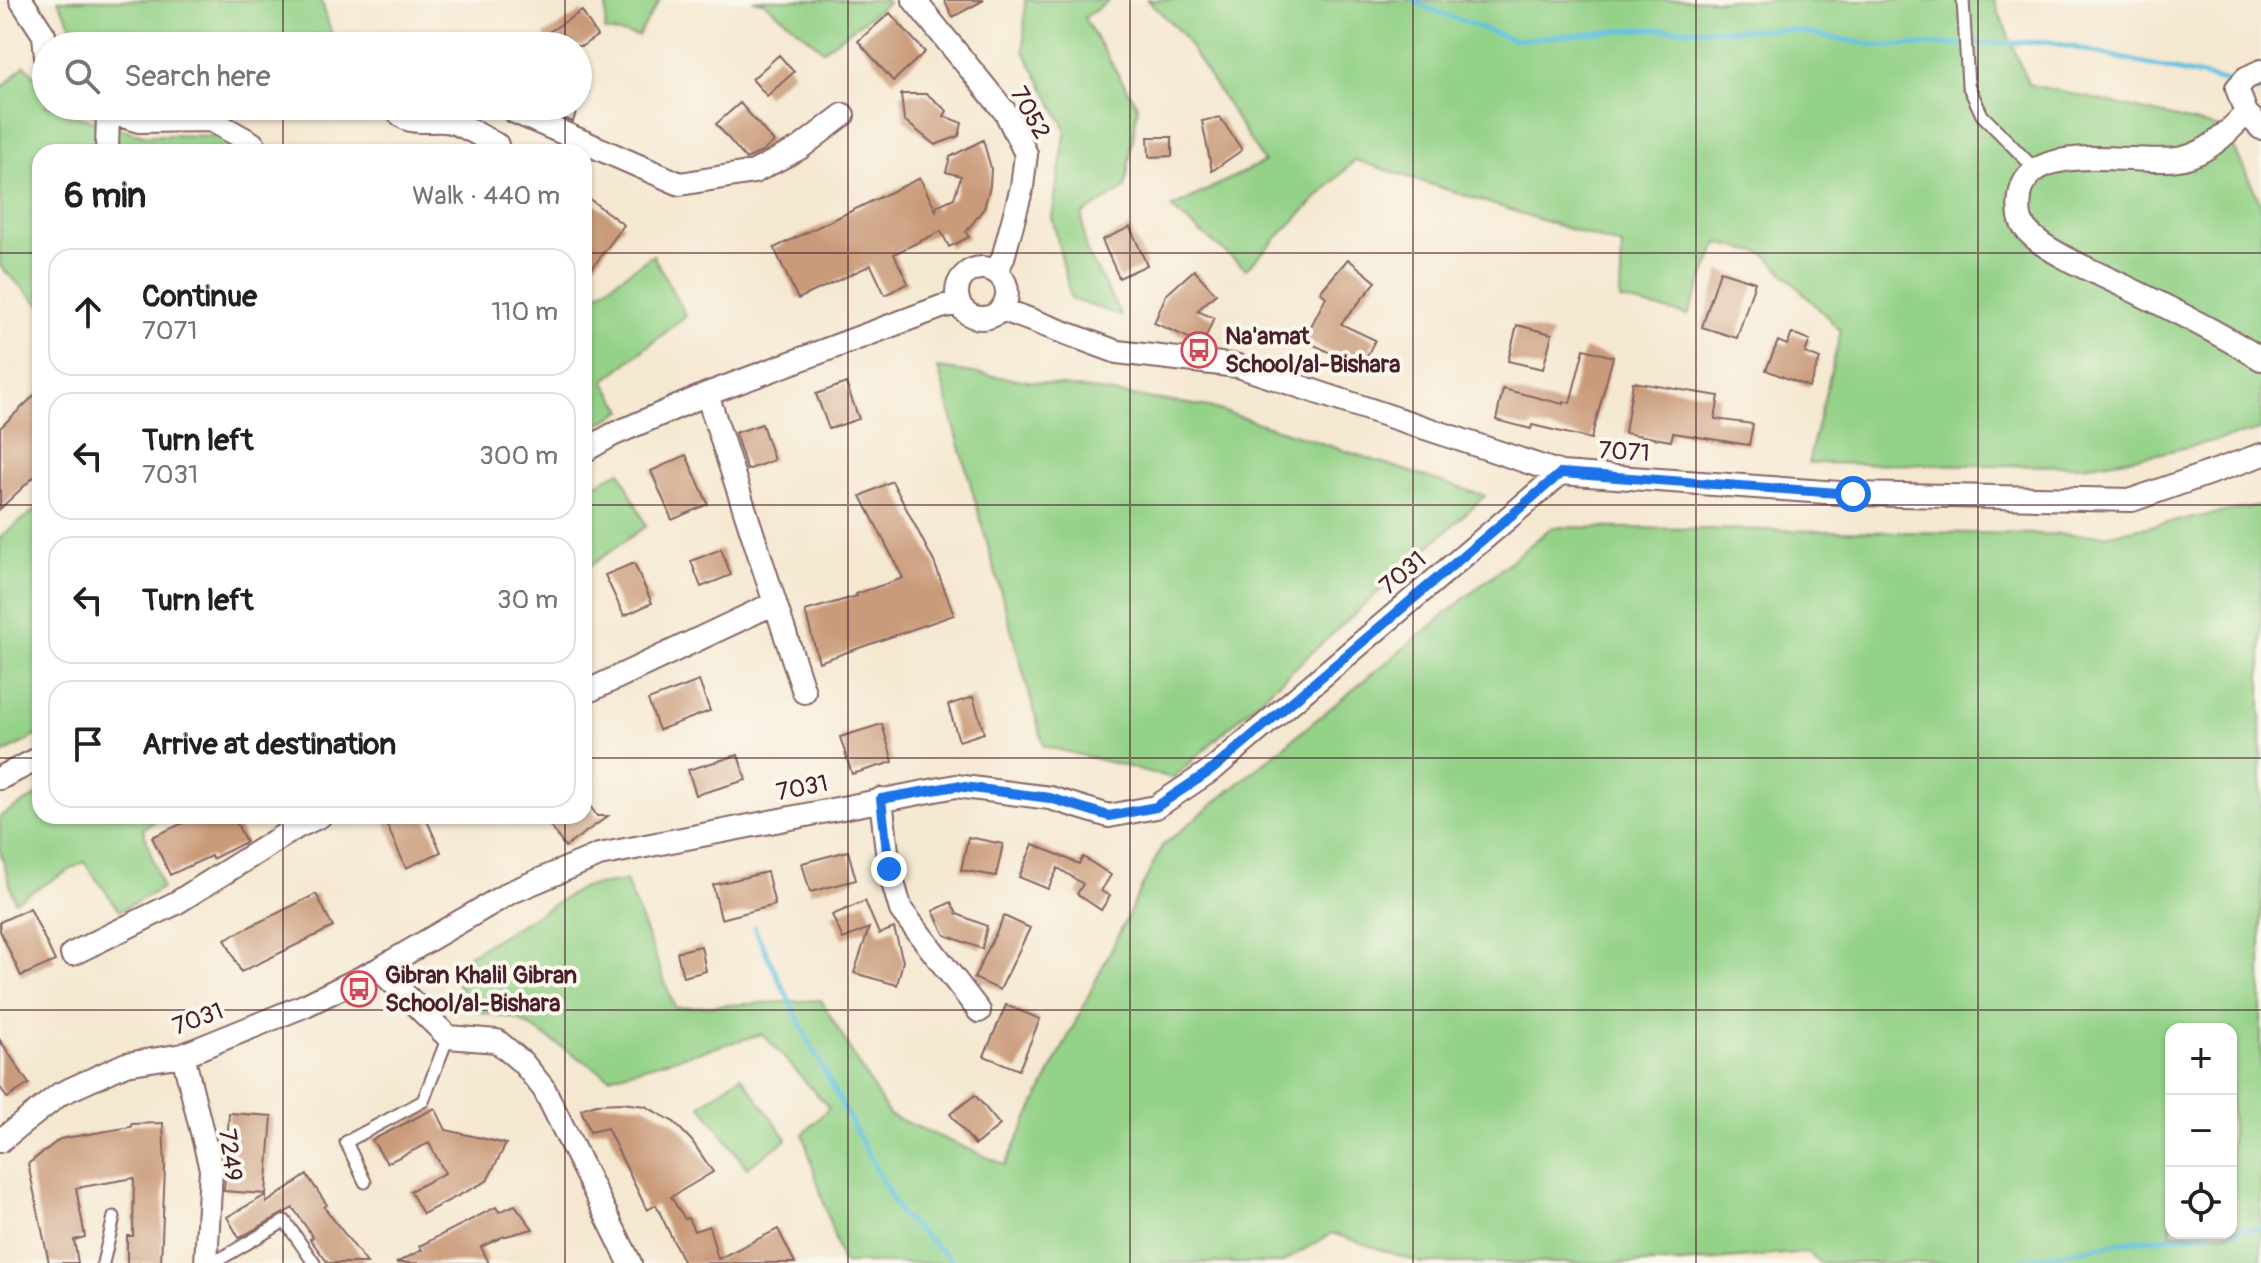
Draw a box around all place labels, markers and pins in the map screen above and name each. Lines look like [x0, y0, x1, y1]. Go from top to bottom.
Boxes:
place label: Na'amat School/al-Bishara [1225, 322, 1400, 379]
bus stop icon: Na'amat School/al-Bishara [1180, 331, 1218, 369]
place label: Gibran Khalil Gibran School/al-Bishara [385, 961, 577, 1018]
bus stop icon: Gibran Khalil Gibran School/al-Bishara [340, 970, 378, 1008]

